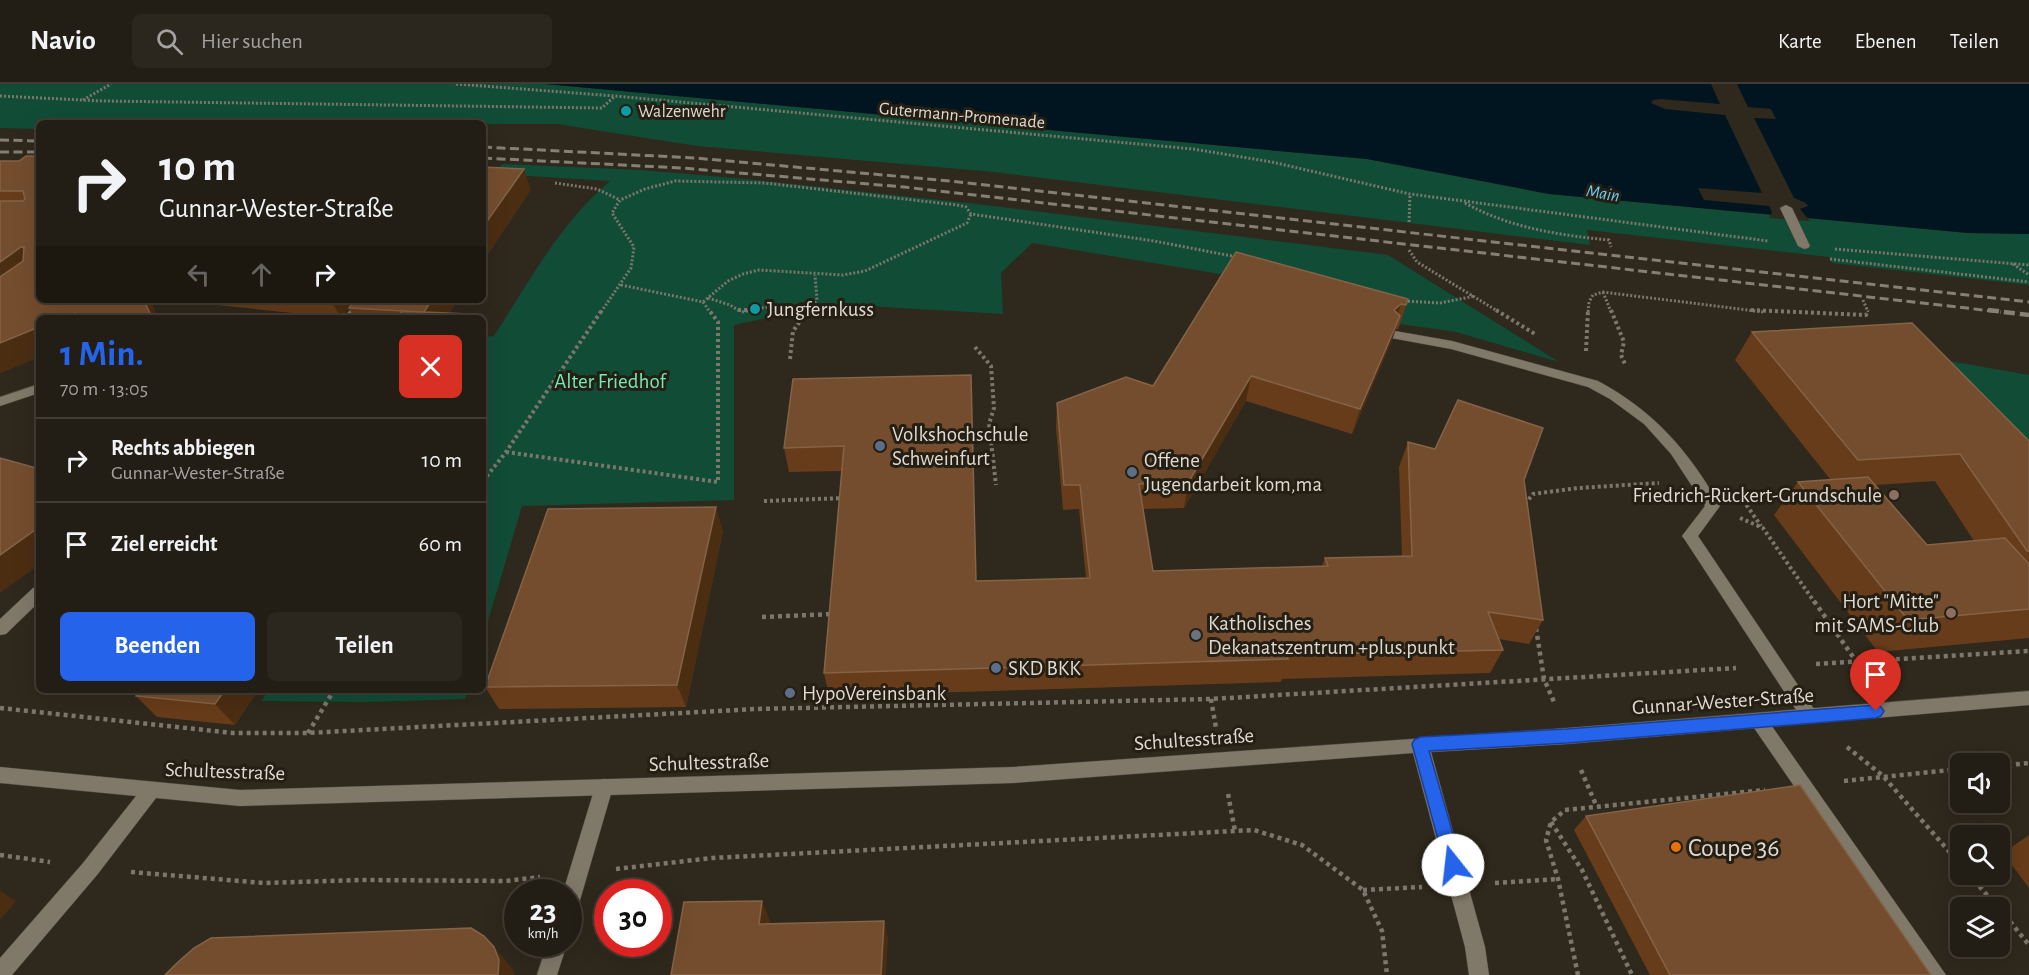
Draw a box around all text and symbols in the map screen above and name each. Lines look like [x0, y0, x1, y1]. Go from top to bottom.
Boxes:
search box [132, 14, 552, 68]
icon: search [153, 25, 186, 58]
text: Navio [30, 27, 96, 55]
text: Hier suchen [201, 30, 303, 52]
text: Karte [1778, 31, 1822, 52]
text: Ebenen [1855, 31, 1917, 52]
text: Teilen [1950, 31, 1999, 52]
street label: Gutermann-Promenade [878, 100, 1046, 132]
place label: Walzenwehr [638, 103, 726, 121]
marker: Walzenwehr [619, 104, 633, 118]
icon: right [60, 144, 138, 222]
text: 10 m [159, 146, 236, 188]
water label: Main [1585, 182, 1621, 206]
text: Gunnar-Wester-Straße [159, 195, 394, 222]
icon: left [182, 258, 215, 291]
icon: ahead [245, 258, 278, 291]
icon: right [308, 258, 341, 291]
place label: Jungfernkuss [767, 299, 874, 320]
marker: Jungfernkuss [748, 302, 762, 316]
button: close [399, 335, 462, 398]
text: 1 Min. [60, 336, 144, 372]
park label: Alter Friedhof [554, 371, 667, 392]
text: 70 m · 13:05 [60, 379, 148, 399]
place label: Volkshochschule Schweinfurt [892, 424, 1028, 469]
text: Rechts abbiegen [111, 437, 255, 459]
marker: Volkshochschule Schweinfurt [873, 439, 887, 453]
icon: right [60, 444, 93, 477]
text: 10 m [422, 449, 462, 471]
place label: Offene Jugendarbeit kom,ma [1144, 450, 1322, 495]
text: Gunnar-Wester-Straße [111, 463, 285, 483]
marker: Offene Jugendarbeit kom,ma [1125, 465, 1139, 479]
place label: Friedrich-Rückert-Grundschule [1632, 485, 1882, 506]
marker: Friedrich-Rückert-Grundschule [1887, 488, 1901, 502]
icon: arrive [60, 528, 93, 561]
text: Ziel erreicht [111, 533, 218, 555]
text: 60 m [419, 533, 462, 555]
place label: Hort "Mitte" mit SAMS-Club [1814, 591, 1939, 636]
marker: Hort "Mitte" mit SAMS-Club [1944, 606, 1958, 620]
button: Beenden [60, 612, 255, 681]
button: Teilen [267, 612, 462, 681]
place label: Katholisches Dekanatszentrum +plus.punkt [1208, 613, 1455, 658]
marker: Katholisches Dekanatszentrum +plus.punkt [1189, 628, 1203, 642]
pin [1850, 649, 1901, 711]
place label: SKD BKK [1008, 658, 1081, 679]
icon: arrive [1859, 658, 1892, 691]
marker: SKD BKK [989, 661, 1003, 675]
place label: HypoVereinsbank [802, 683, 946, 704]
street label: Gunnar-Wester-Straße [1631, 685, 1815, 718]
marker: HypoVereinsbank [783, 686, 797, 700]
street label: Schultesstraße [1133, 725, 1255, 754]
street label: Schultesstraße [649, 750, 770, 775]
map controls [1950, 753, 2010, 957]
button: sound [1950, 753, 2010, 813]
street label: Schultesstraße [164, 759, 285, 784]
button: search [1950, 825, 2010, 885]
position arrow [1421, 833, 1485, 897]
place label: Coupe 36 [1688, 835, 1779, 861]
marker: Coupe 36 [1669, 840, 1683, 854]
speed limit sign: 30 [594, 879, 672, 957]
text: 23 [529, 896, 557, 926]
button: layers [1950, 897, 2010, 957]
text: km/h [528, 926, 558, 941]

